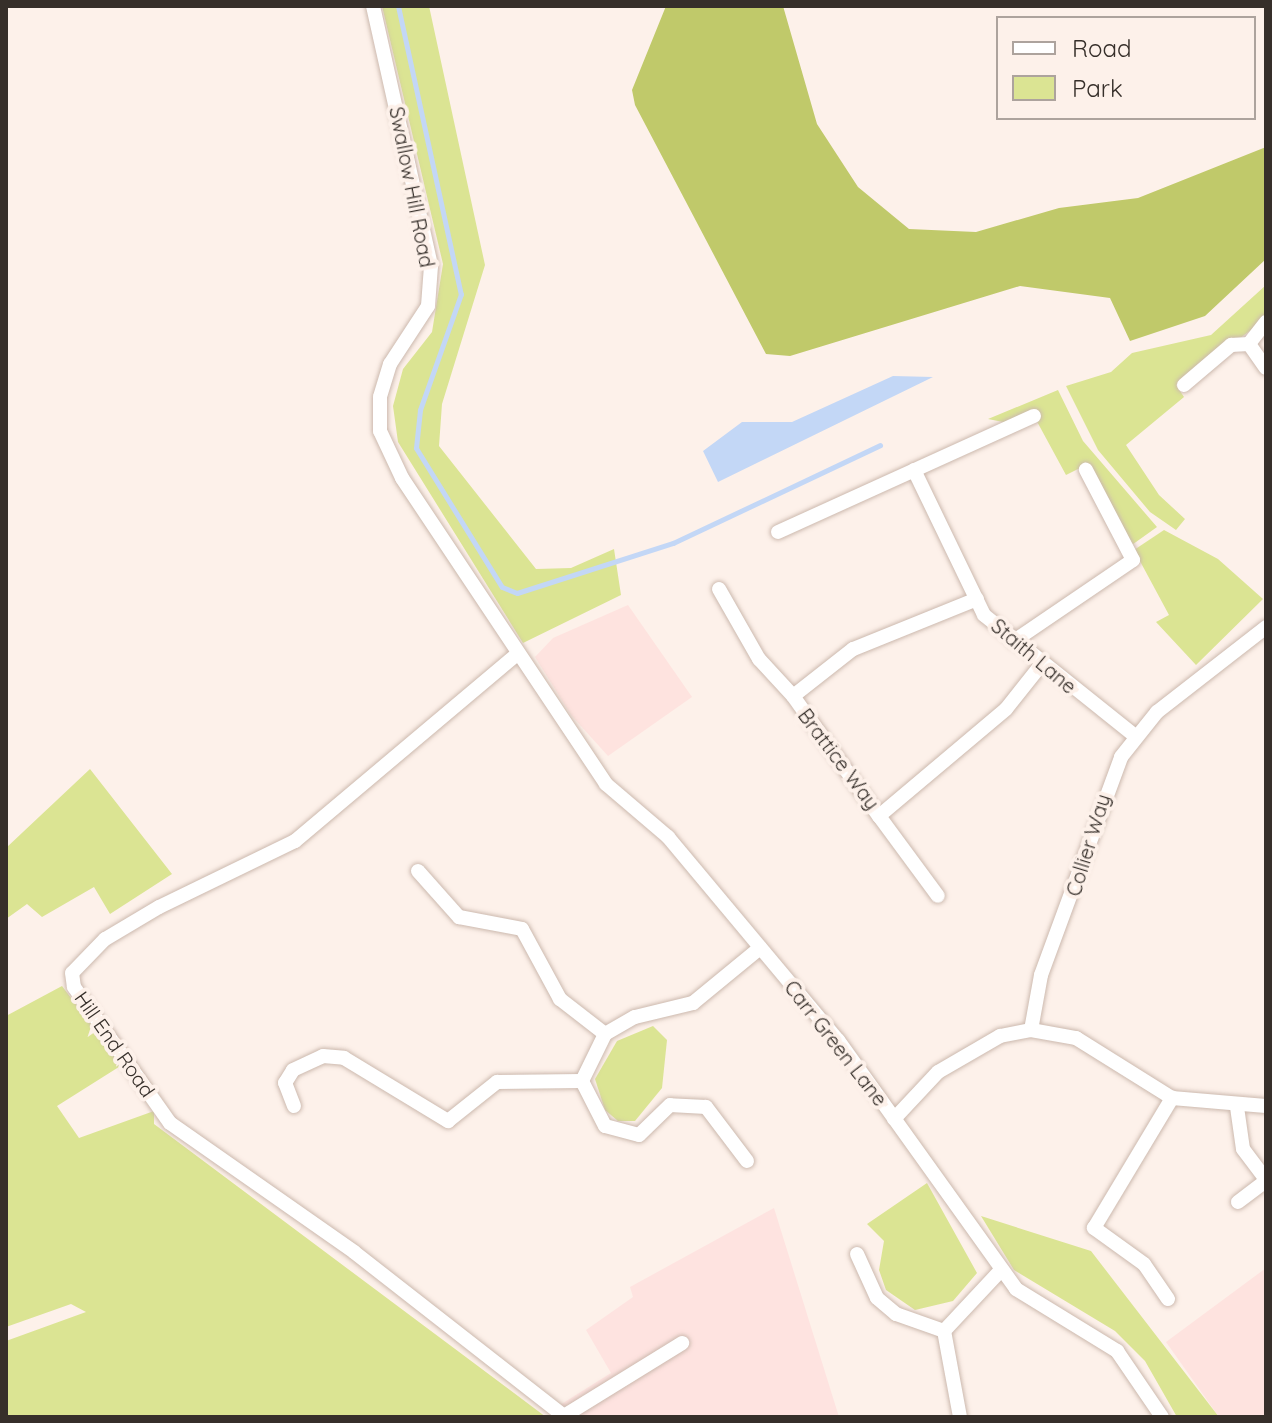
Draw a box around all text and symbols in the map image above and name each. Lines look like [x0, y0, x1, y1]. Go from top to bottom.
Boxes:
legend [996, 16, 1256, 120]
text: Road [1072, 33, 1132, 63]
text: Park [1072, 73, 1123, 103]
street label: Swallow Hill Road [385, 105, 439, 269]
street label: Staith Lane [987, 613, 1081, 699]
street label: Brattice Way [793, 704, 885, 814]
street label: Collier Way [1061, 791, 1115, 899]
street label: Carr Green Lane [780, 976, 892, 1110]
street label: Hill End Road [70, 987, 160, 1101]

